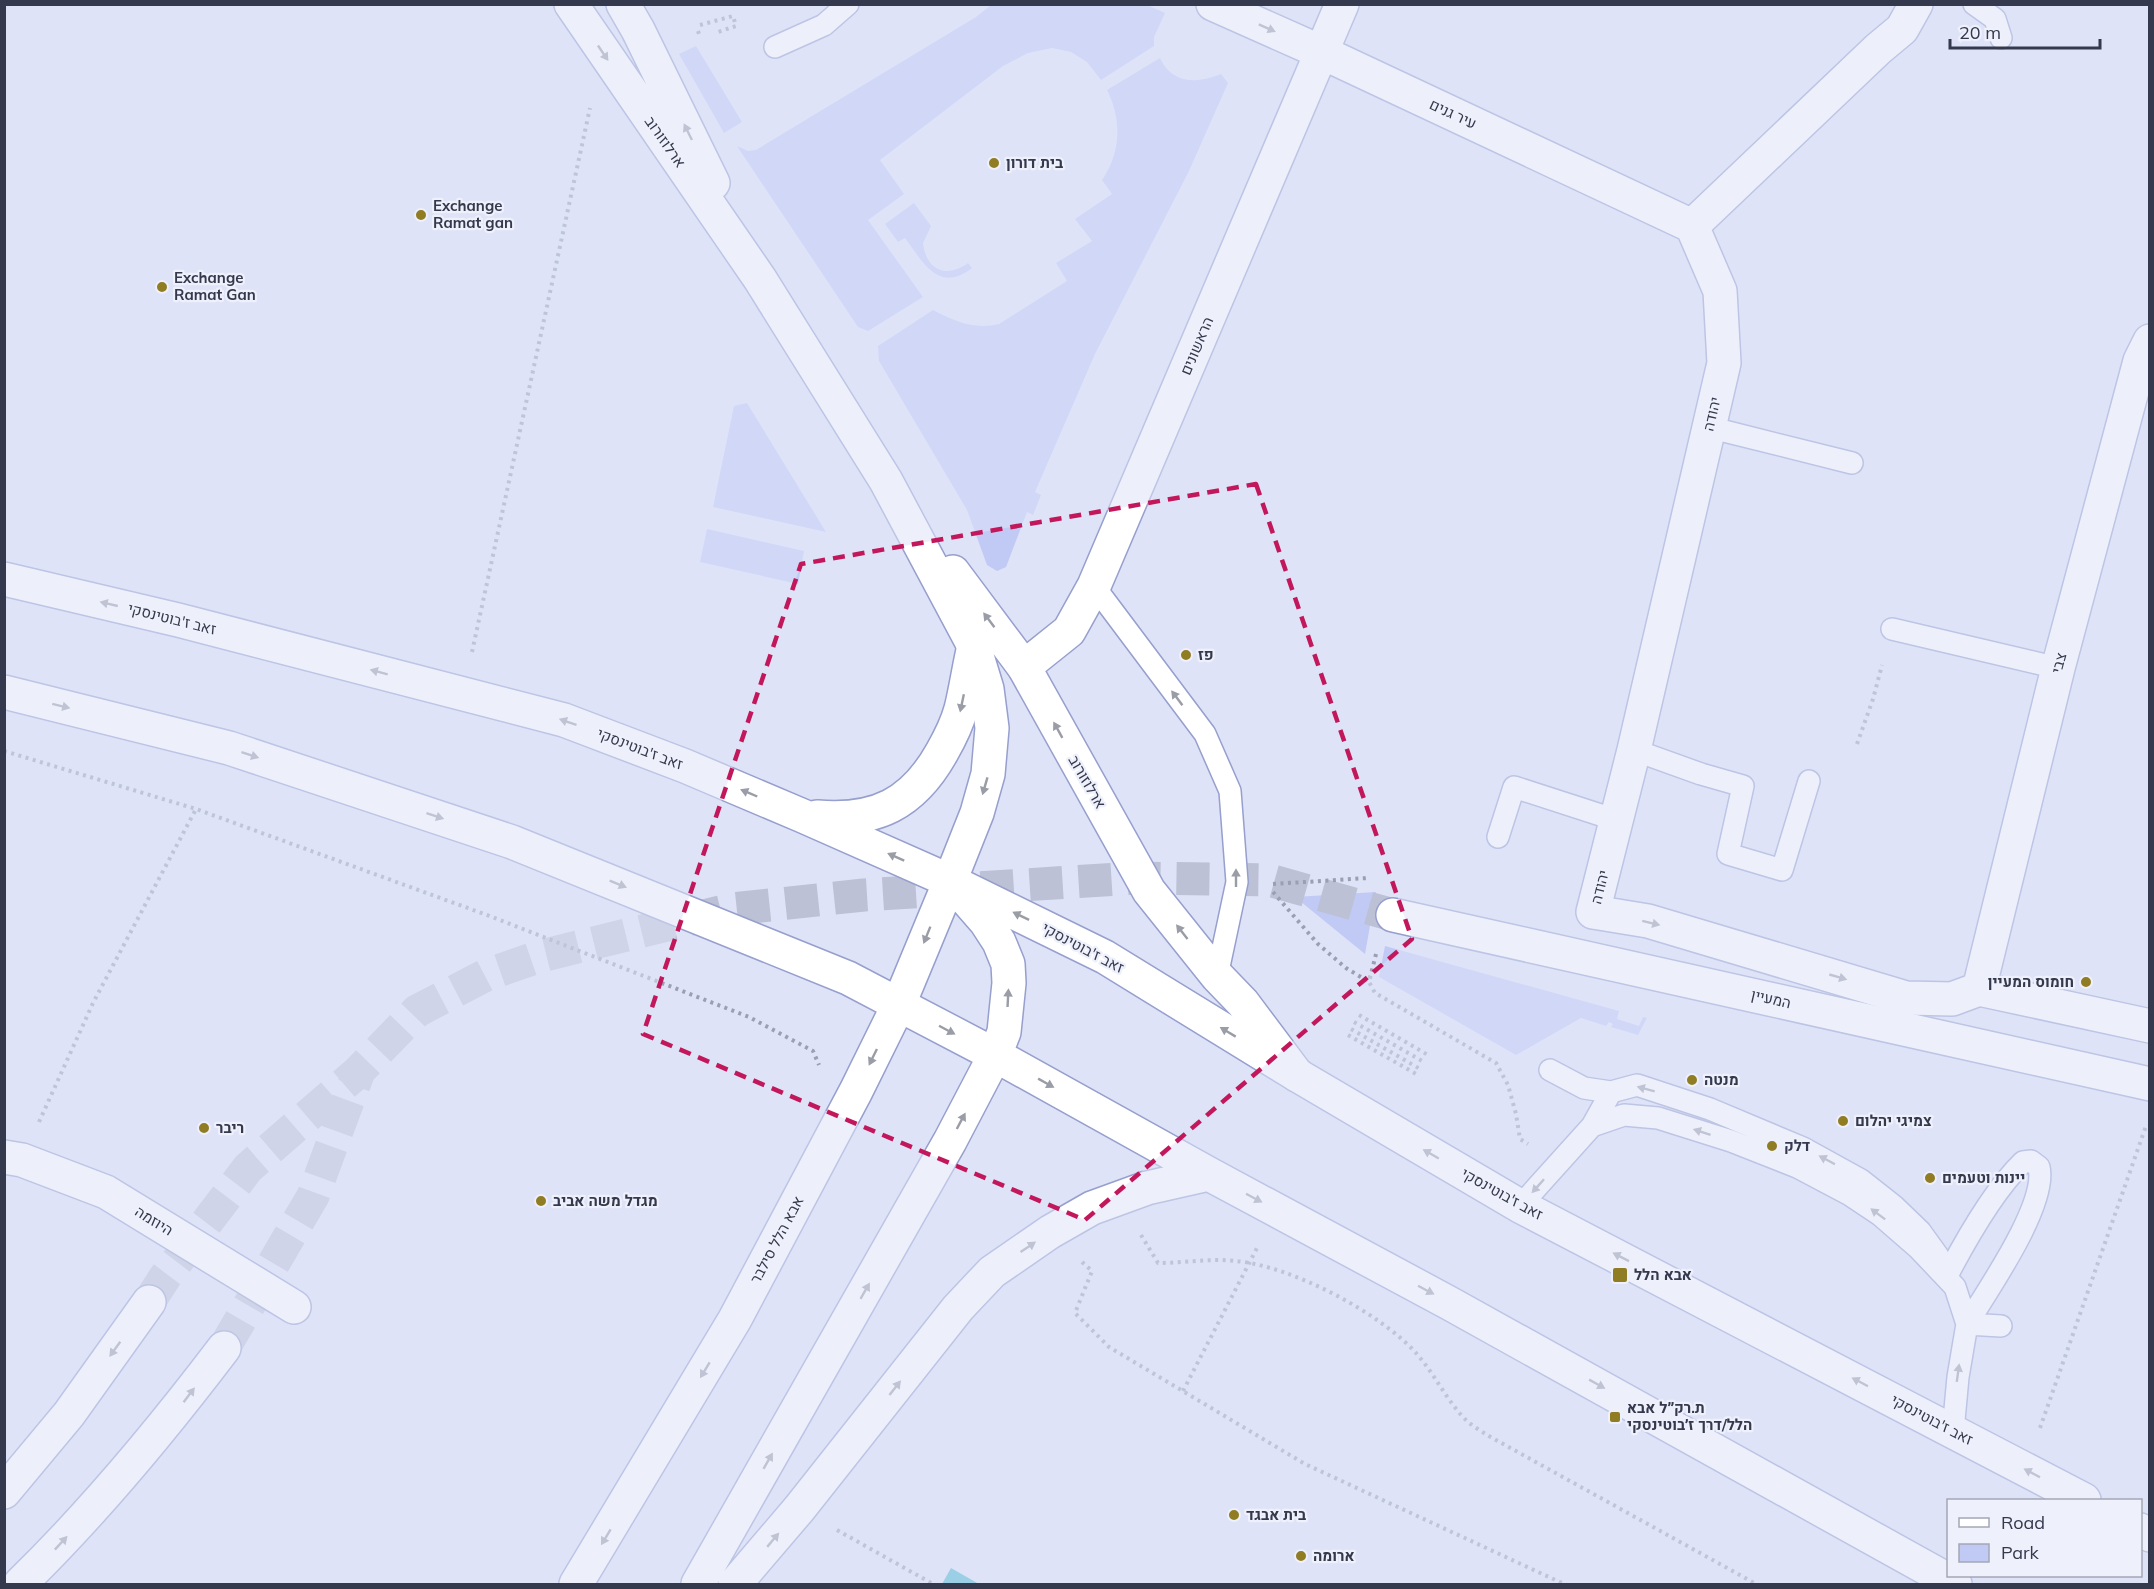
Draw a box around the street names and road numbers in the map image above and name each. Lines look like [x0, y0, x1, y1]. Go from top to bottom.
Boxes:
street label: עיר גנים [1427, 94, 1480, 133]
street label: ארלוזורוב [641, 112, 690, 171]
street label: הראשונים [1176, 314, 1217, 378]
street label: יהודה [1698, 395, 1725, 433]
street label: זאב ז'בוטינסקי [126, 598, 218, 639]
street label: צבי [2047, 650, 2070, 675]
street label: זאב ז'בוטינסקי [595, 723, 686, 774]
street label: ארלוזורוב [1065, 752, 1110, 812]
street label: יהודה [1586, 868, 1613, 906]
street label: זאב ז'בוטינסקי [1039, 918, 1128, 977]
street label: המעיין [1749, 985, 1793, 1012]
street label: זאב ז'בוטינסקי [1458, 1163, 1546, 1224]
street label: אבא הלל סילבר [746, 1193, 808, 1287]
street label: היוזמה [132, 1202, 177, 1240]
street label: זאב ז'בוטינסקי [1888, 1390, 1977, 1449]

